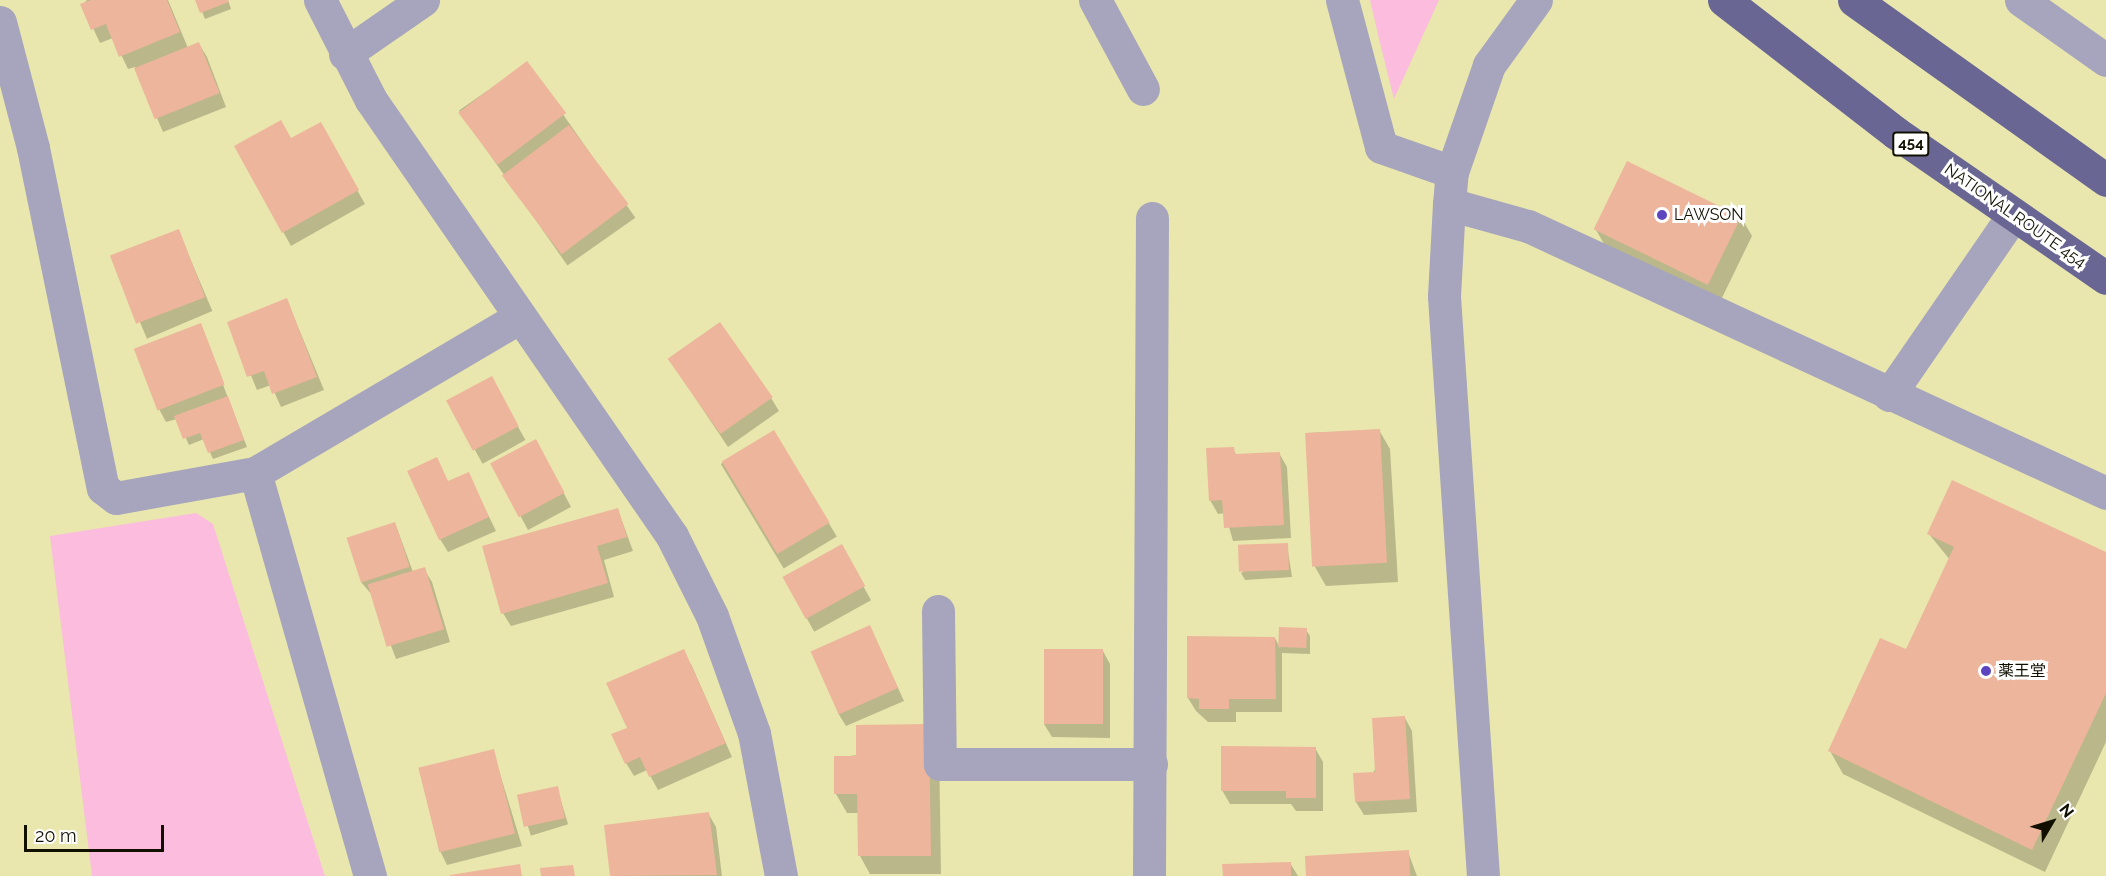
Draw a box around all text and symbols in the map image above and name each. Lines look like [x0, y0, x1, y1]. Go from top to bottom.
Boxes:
road number: 454 [1892, 132, 1930, 156]
street label: NATIONAL ROUTE 454 [1940, 160, 2090, 272]
place label: LAWSON [1674, 205, 1744, 225]
marker: LAWSON [1655, 208, 1669, 222]
place label: 薬王堂 [1998, 661, 2046, 681]
marker: 薬王堂 [1979, 664, 1993, 678]
north arrow [2022, 792, 2082, 852]
text: N [2055, 800, 2078, 821]
scale bar [27, 813, 166, 851]
text: 20 m [35, 825, 77, 846]

